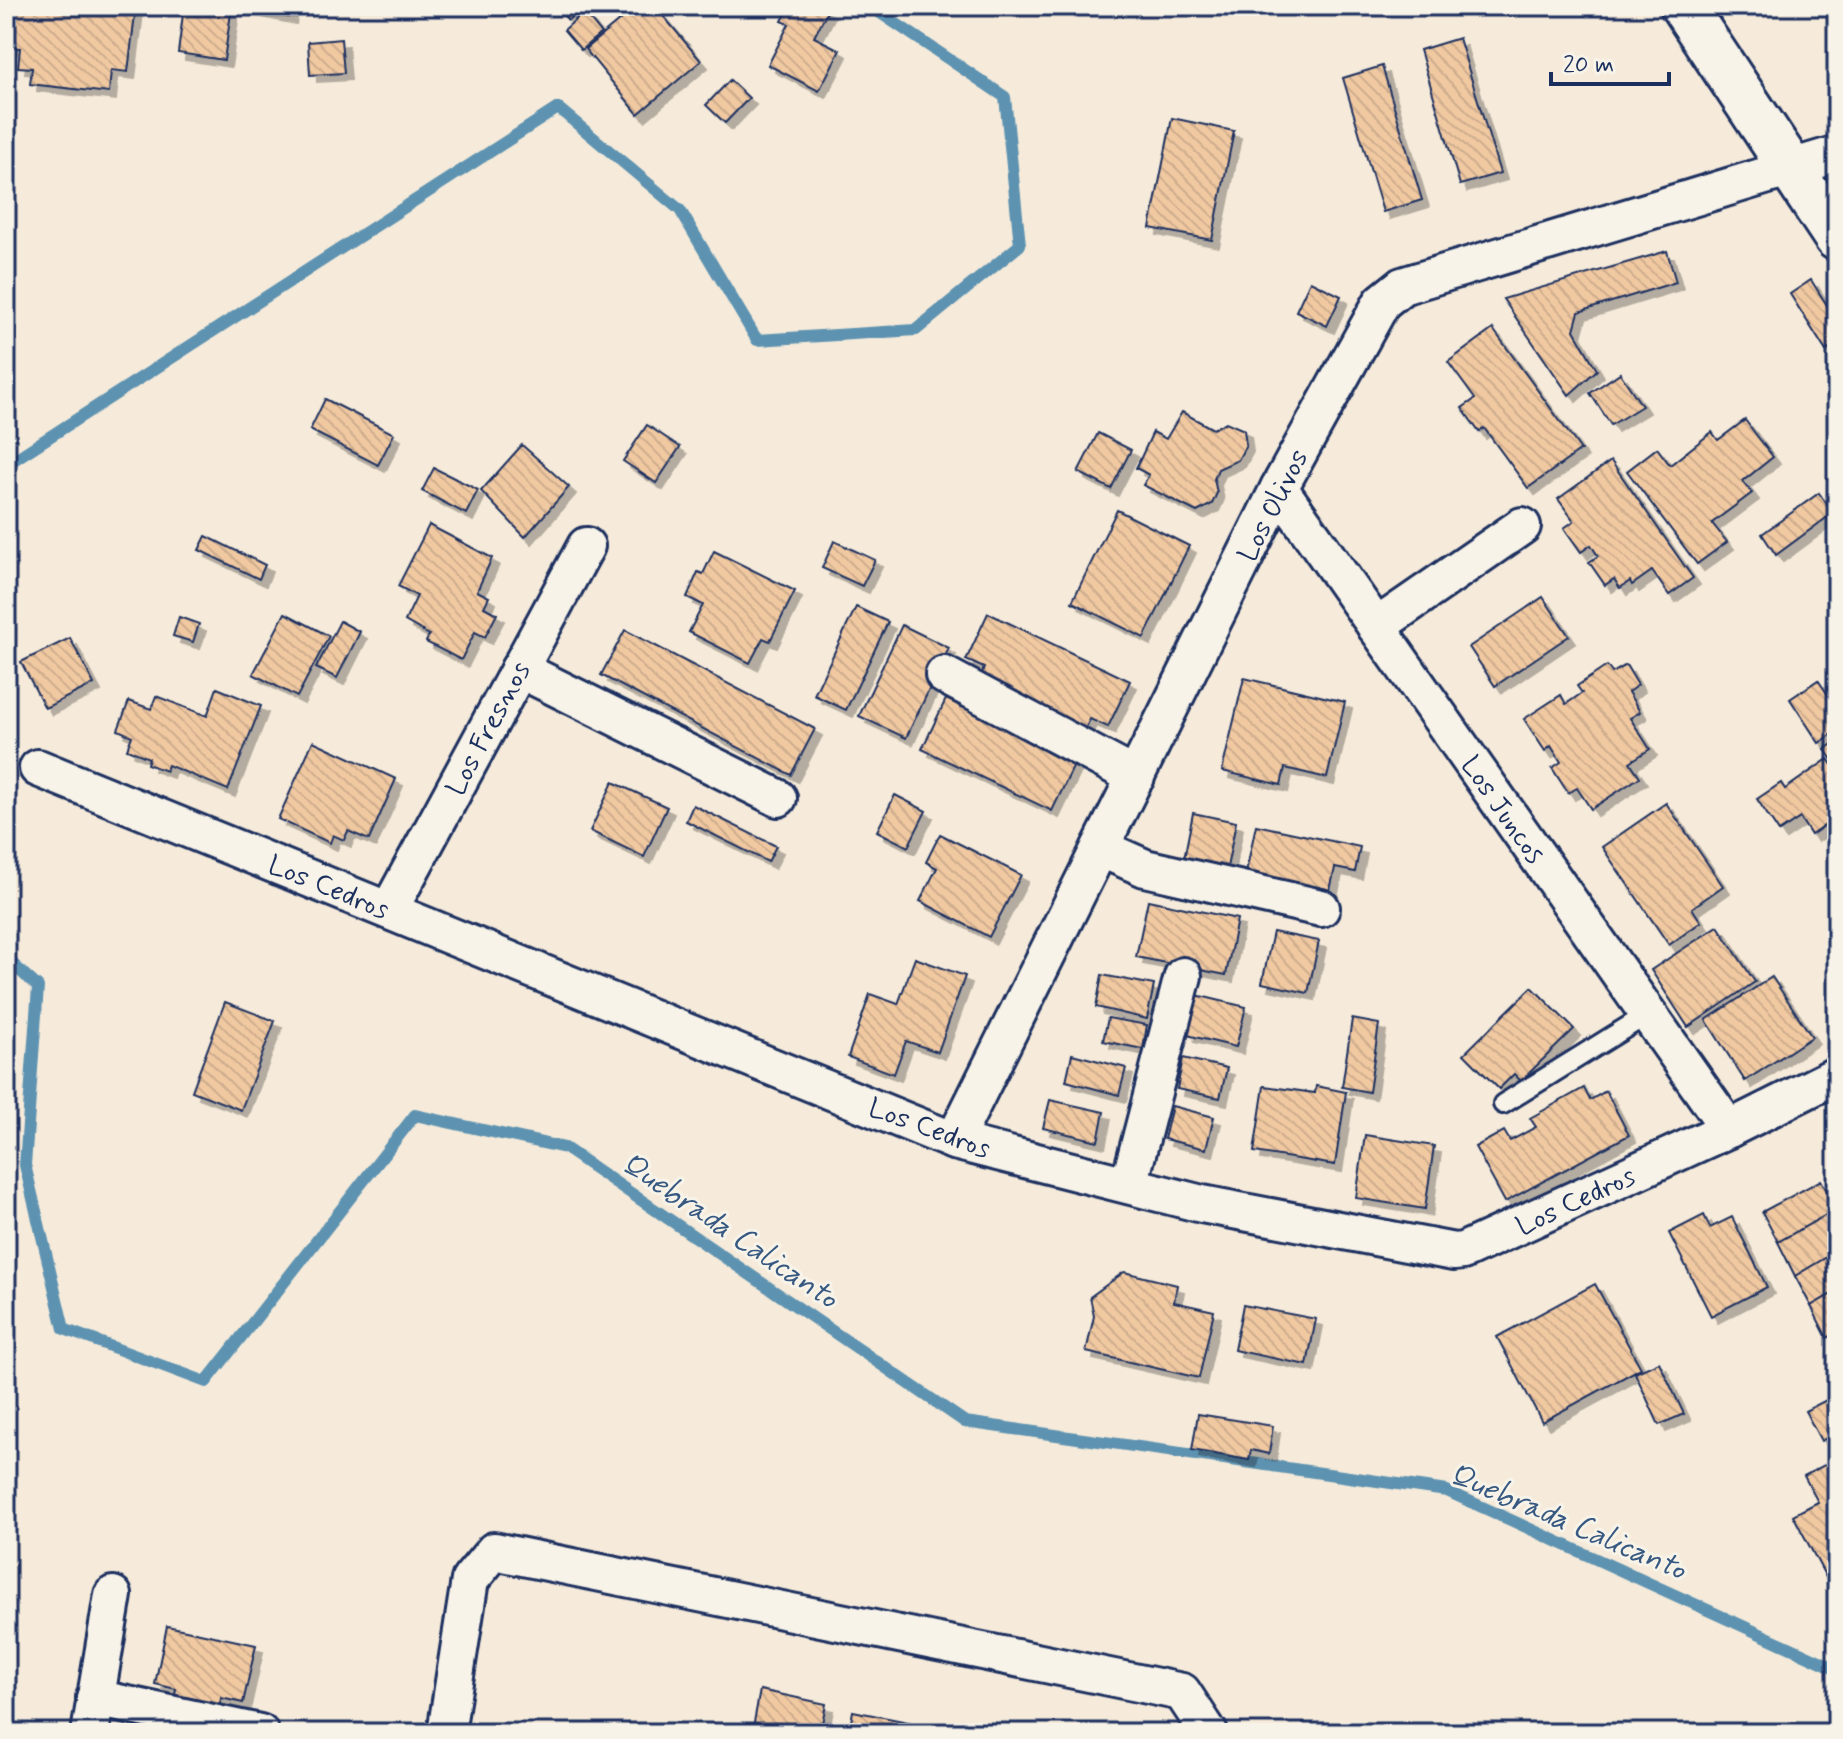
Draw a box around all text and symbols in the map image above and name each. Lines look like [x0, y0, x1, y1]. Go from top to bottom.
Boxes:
scale bar [1551, 36, 1669, 86]
text: 20 m [1563, 50, 1614, 81]
street label: Los Olivos [1230, 444, 1318, 569]
street label: Los Fresnos [438, 656, 540, 803]
street label: Los Juncos [1451, 749, 1553, 872]
street label: Los Cedros [262, 847, 394, 929]
street label: Los Cedros [863, 1090, 995, 1169]
water label: Quebrada Calicanto [613, 1144, 846, 1319]
street label: Los Cedros [1511, 1159, 1642, 1246]
water label: Quebrada Calicanto [1443, 1455, 1692, 1590]

